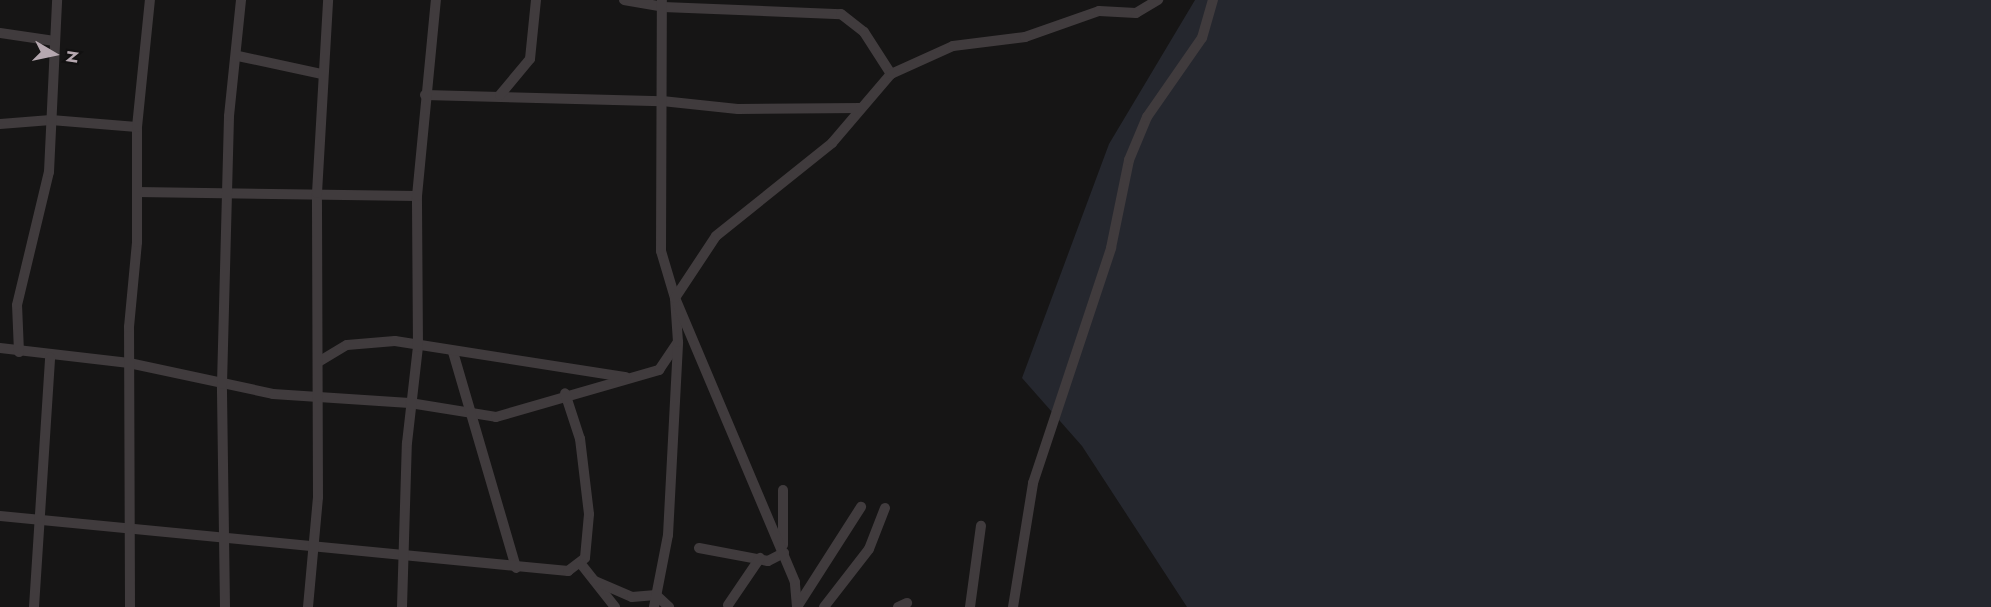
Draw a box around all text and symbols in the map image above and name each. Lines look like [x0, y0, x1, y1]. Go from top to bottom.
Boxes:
north arrow [24, 24, 84, 84]
text: N [60, 49, 85, 65]

